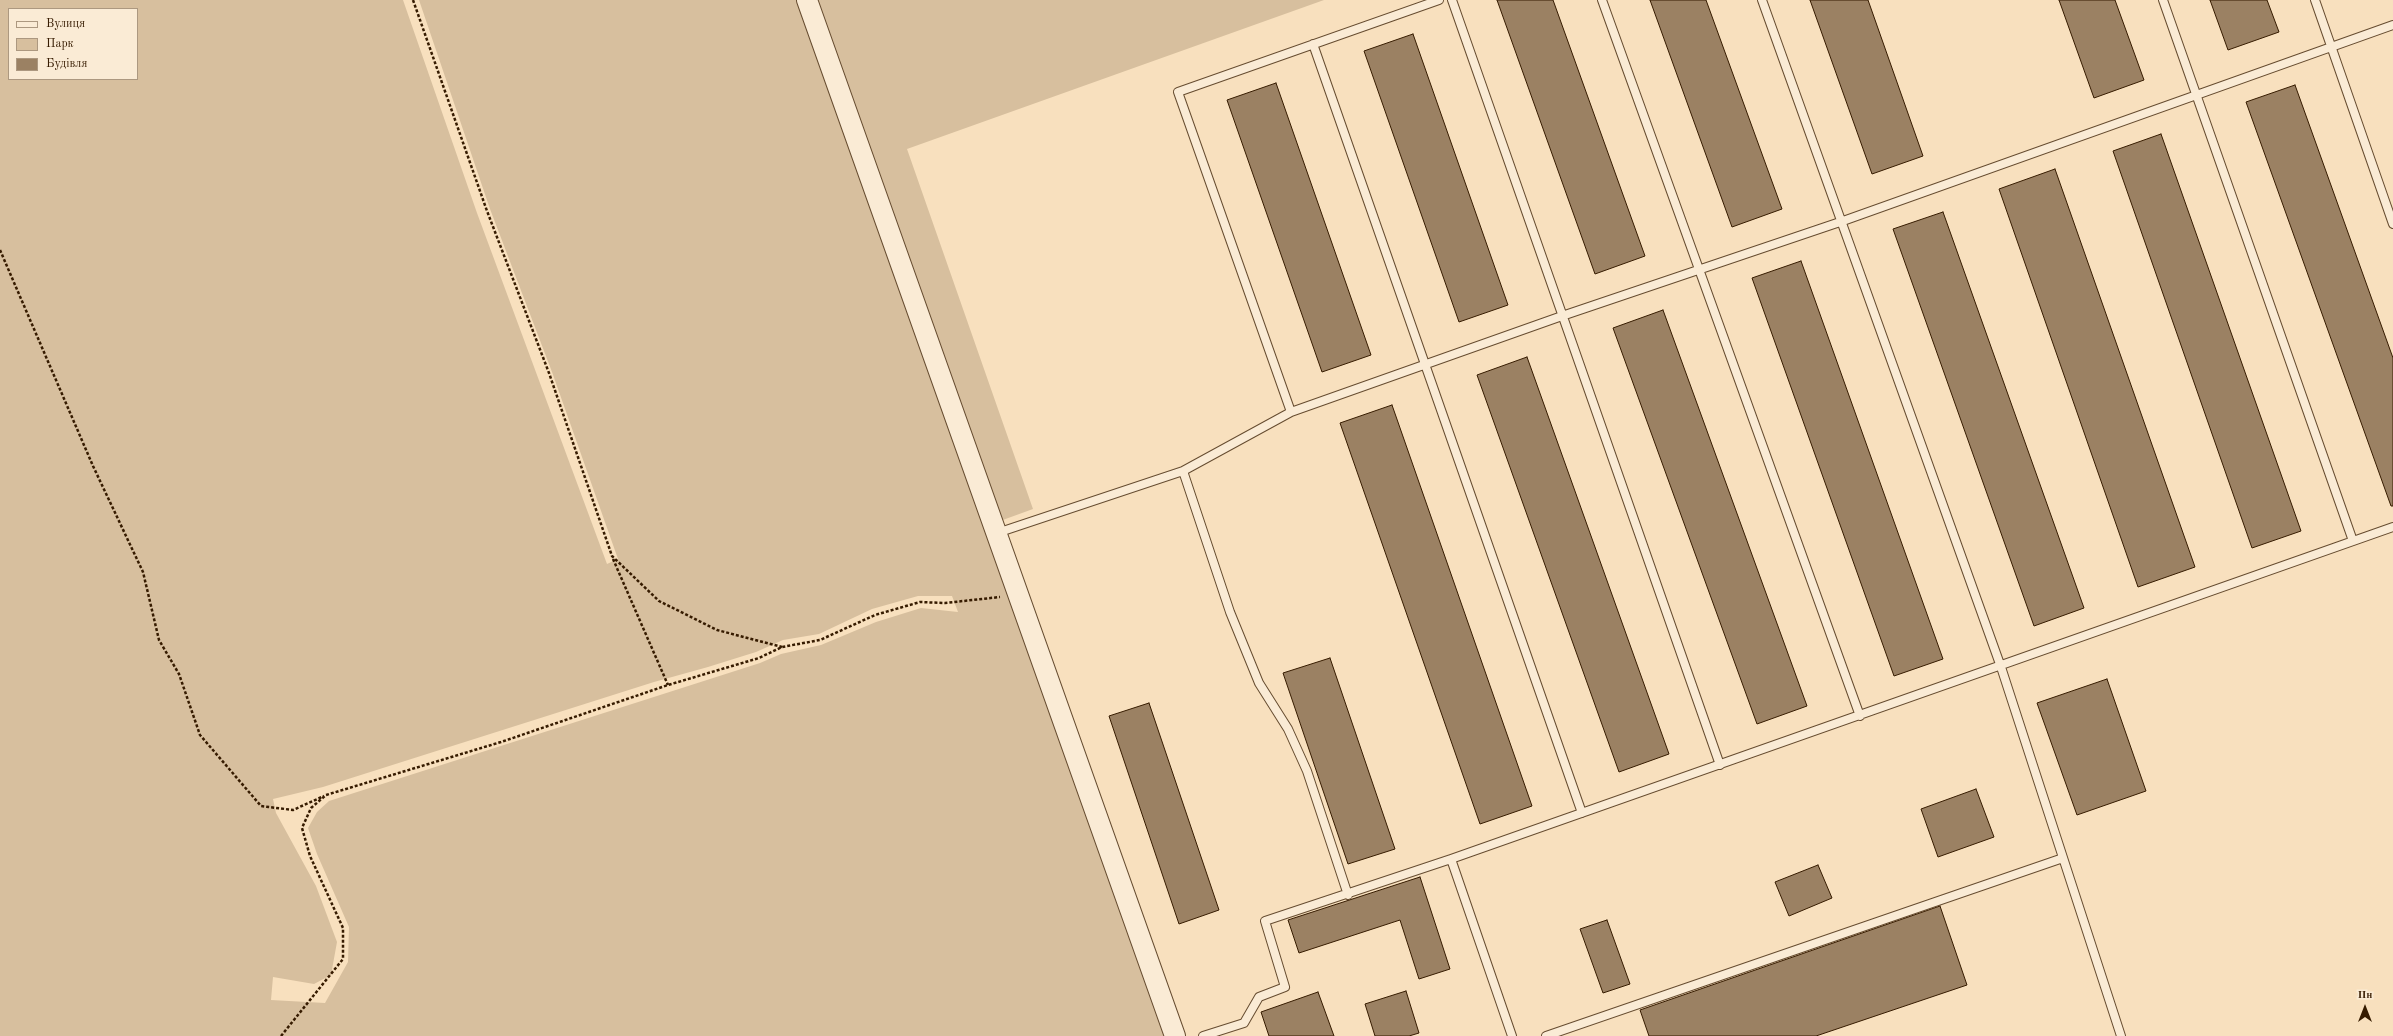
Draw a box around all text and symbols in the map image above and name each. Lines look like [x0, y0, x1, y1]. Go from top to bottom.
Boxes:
legend [8, 8, 138, 80]
text: Вулиця [46, 18, 85, 30]
text: Парк [46, 38, 74, 50]
text: Будівля [46, 58, 88, 70]
north arrow [2345, 988, 2385, 1028]
text: Пн [2357, 990, 2373, 1001]

